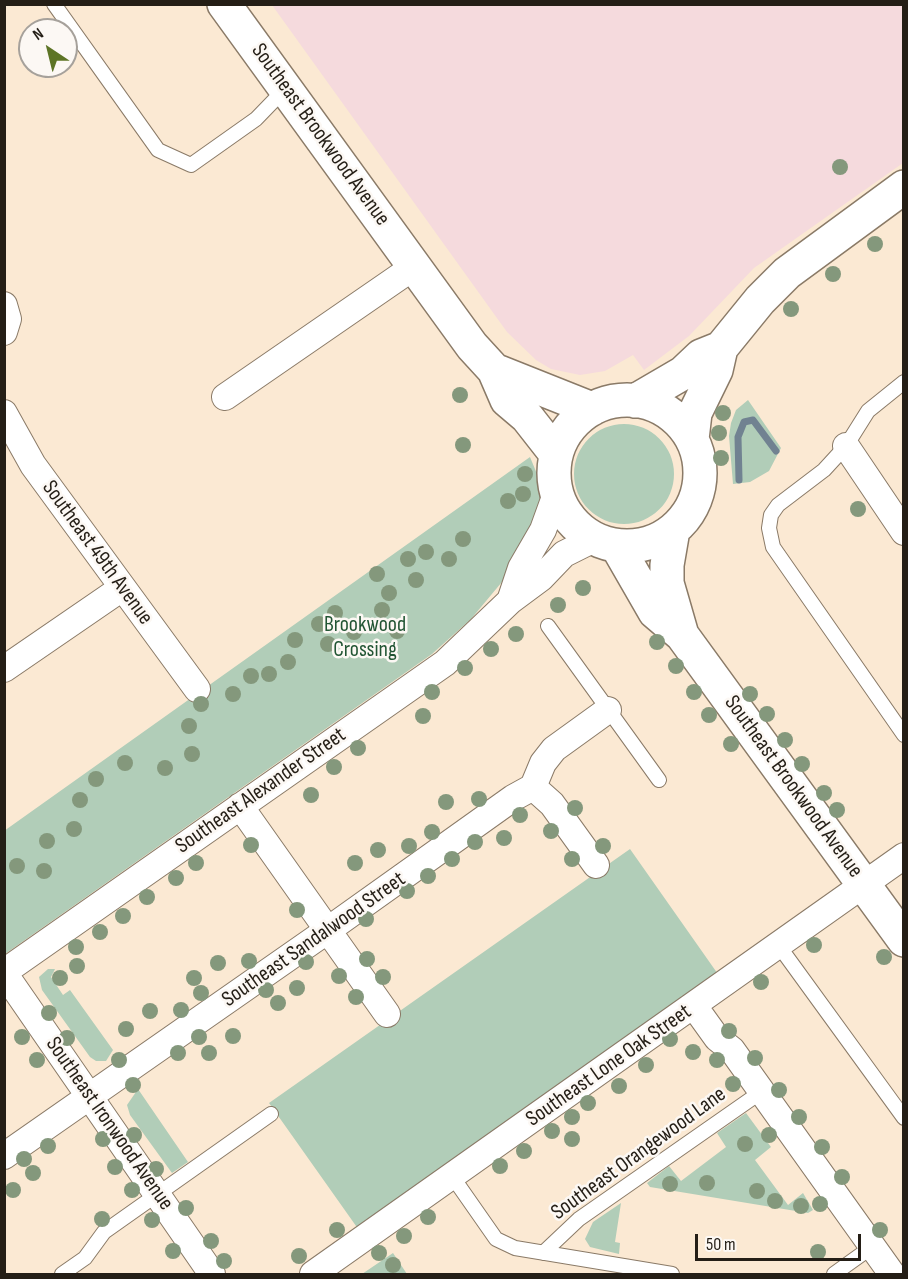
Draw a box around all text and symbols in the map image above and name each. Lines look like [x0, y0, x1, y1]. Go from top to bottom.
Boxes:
north arrow [18, 18, 78, 78]
text: N [30, 24, 47, 45]
street label: Southeast Brookwood Avenue [245, 39, 395, 231]
street label: Southeast 49th Avenue [36, 476, 158, 630]
park label: Brookwood Crossing [324, 612, 406, 664]
street label: Southeast Brookwood Avenue [718, 691, 868, 883]
street label: Southeast Alexander Street [171, 722, 351, 860]
street label: Southeast Sandalwood Street [217, 867, 411, 1013]
street label: Southeast Lone Oak Street [521, 999, 697, 1133]
street label: Southeast Ironwood Avenue [39, 1032, 179, 1216]
street label: Southeast Orangewood Lane [546, 1082, 732, 1226]
scale bar [698, 1222, 864, 1260]
text: 50 m [706, 1234, 736, 1255]

